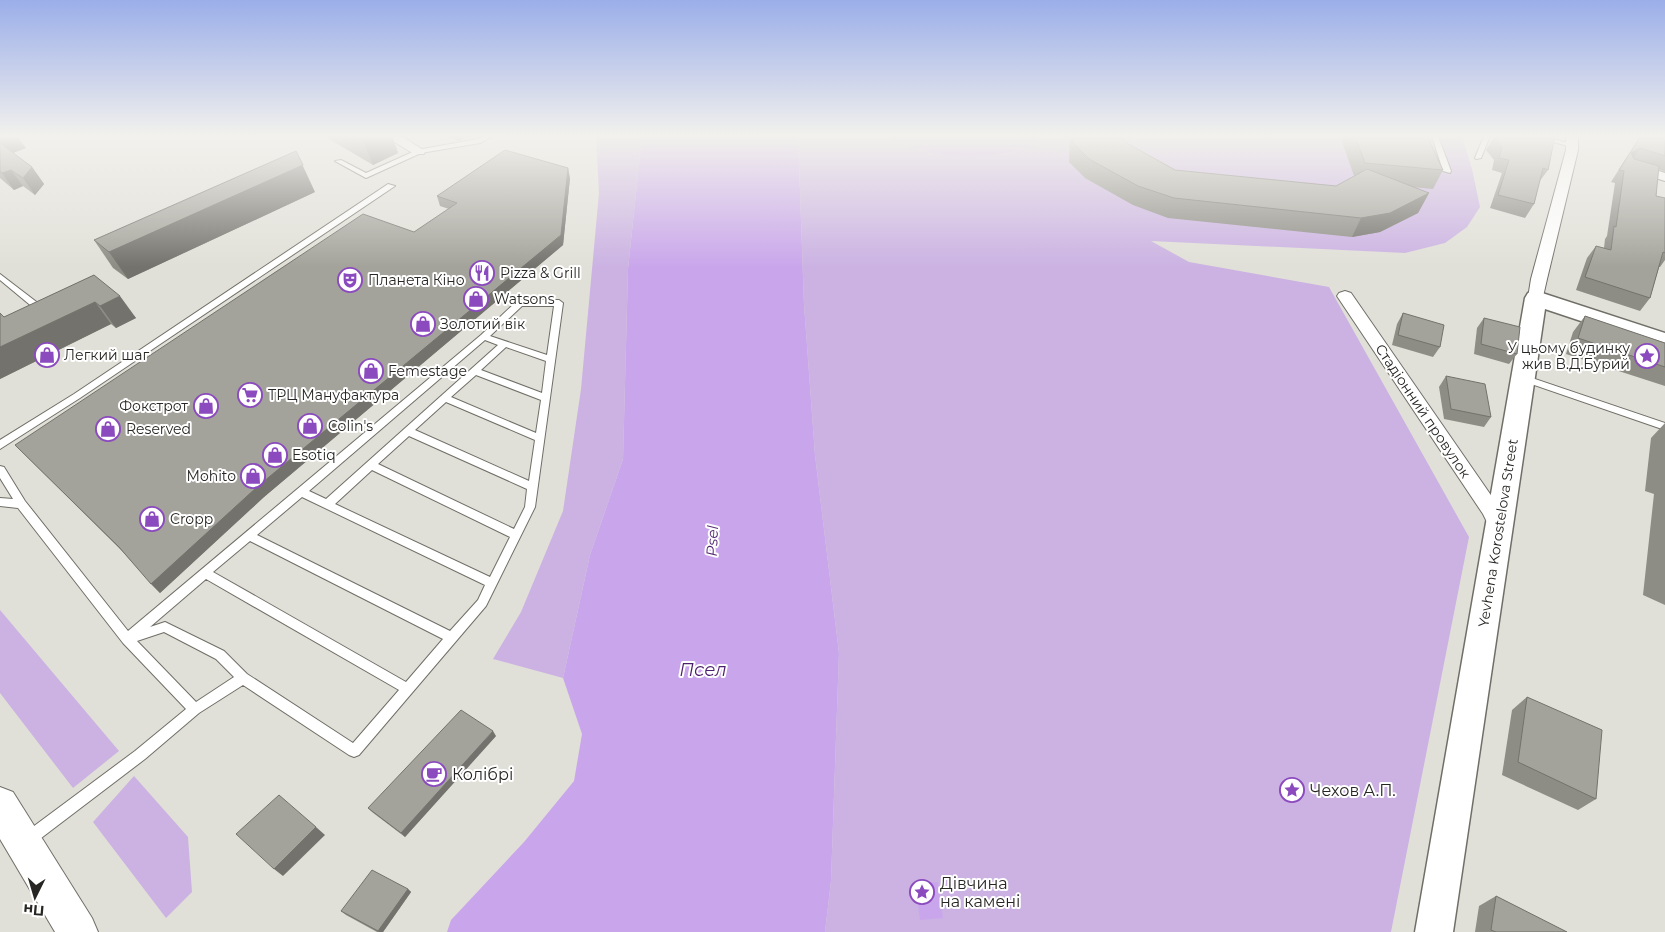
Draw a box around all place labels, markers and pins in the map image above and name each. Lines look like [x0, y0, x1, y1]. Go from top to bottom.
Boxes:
restaurant icon: Pizza & Grill [469, 260, 495, 286]
place label: Pizza & Grill [500, 264, 581, 282]
theatre icon: Планета Кіно [337, 267, 363, 293]
place label: Планета Кіно [368, 271, 465, 289]
shop icon: Watsons [463, 286, 489, 312]
place label: Watsons [494, 290, 555, 308]
shop icon: Золотий вік [410, 311, 436, 337]
place label: Золотий вік [440, 315, 525, 333]
place label: У цьому будинку жив В.Д.Бурий [1508, 339, 1630, 373]
shop icon: Легкий шаг [34, 342, 60, 368]
place icon: У цьому будинку жив В.Д.Бурий [1634, 343, 1660, 369]
place label: Легкий шаг [64, 346, 150, 364]
shop icon: Femestage [358, 358, 384, 384]
place label: Femestage [388, 362, 467, 380]
supermarket icon: ТРЦ Мануфактура [237, 382, 263, 408]
place label: ТРЦ Мануфактура [268, 386, 399, 404]
shop icon: Фокстрот [193, 393, 219, 419]
place label: Фокстрот [119, 397, 188, 415]
shop icon: Colin's [297, 413, 323, 439]
shop icon: Reserved [95, 416, 121, 442]
place label: Colin's [328, 417, 373, 435]
place label: Reserved [126, 420, 191, 438]
shop icon: Esotiq [262, 442, 288, 468]
place label: Esotiq [292, 446, 336, 464]
shop icon: Mohito [240, 463, 266, 489]
place label: Mohito [187, 467, 236, 485]
shop icon: Cropp [139, 506, 165, 532]
place label: Cropp [170, 510, 213, 528]
cafe icon: Колібрі [421, 761, 447, 787]
place label: Колібрі [452, 765, 513, 784]
place icon: Чехов А.П. [1279, 777, 1305, 803]
place label: Чехов А.П. [1310, 781, 1396, 800]
place label: Дівчина на камені [940, 874, 1020, 911]
place icon: Дівчина на камені [909, 879, 935, 905]

